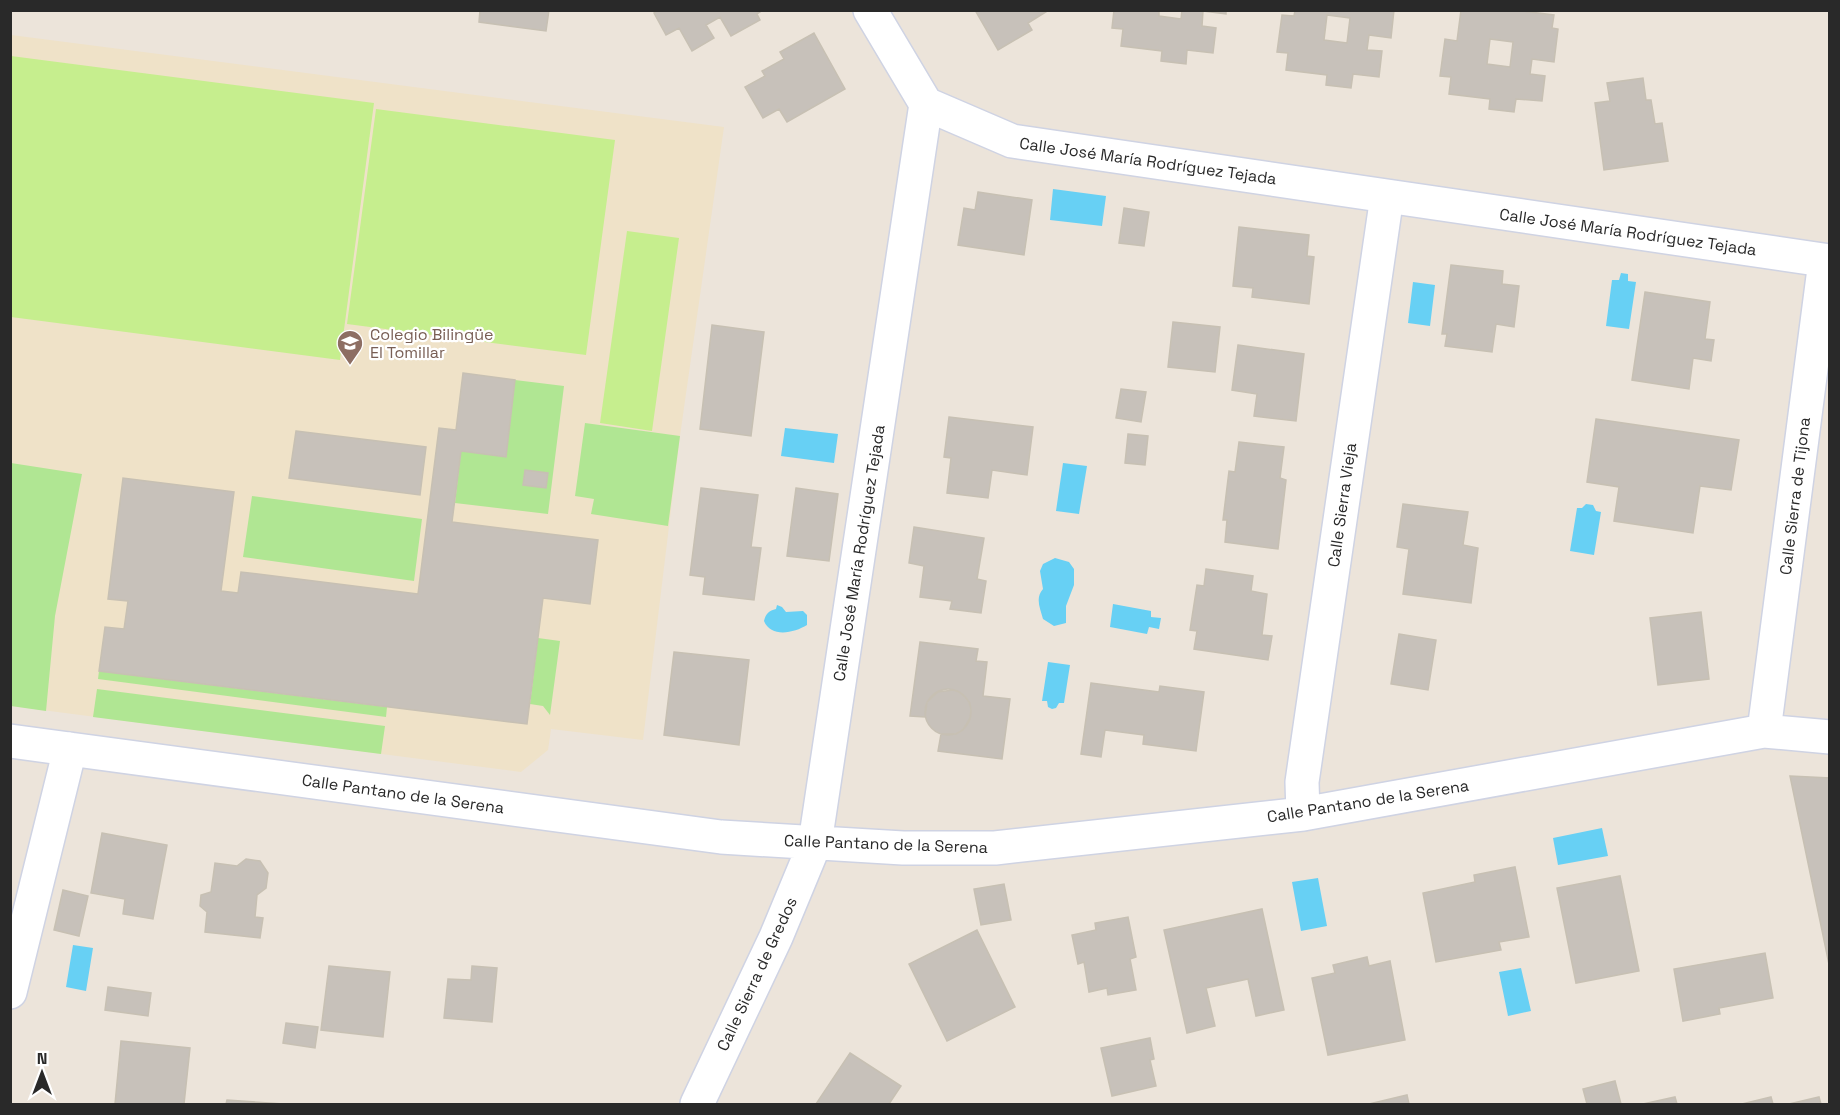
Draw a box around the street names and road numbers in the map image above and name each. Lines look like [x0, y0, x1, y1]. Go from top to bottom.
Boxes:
street label: Calle José María Rodríguez Tejada [1018, 133, 1278, 189]
street label: Calle José María Rodríguez Tejada [1498, 204, 1758, 260]
street label: Calle Sierra de Tijona [1775, 416, 1815, 576]
street label: Calle José María Rodríguez Tejada [828, 423, 890, 683]
street label: Calle Sierra Vieja [1323, 441, 1361, 569]
street label: Calle Pantano de la Serena [301, 769, 505, 819]
street label: Calle Pantano de la Serena [1266, 775, 1470, 827]
street label: Calle Pantano de la Serena [784, 830, 988, 858]
street label: Calle Sierra de Gredos [712, 894, 802, 1054]

